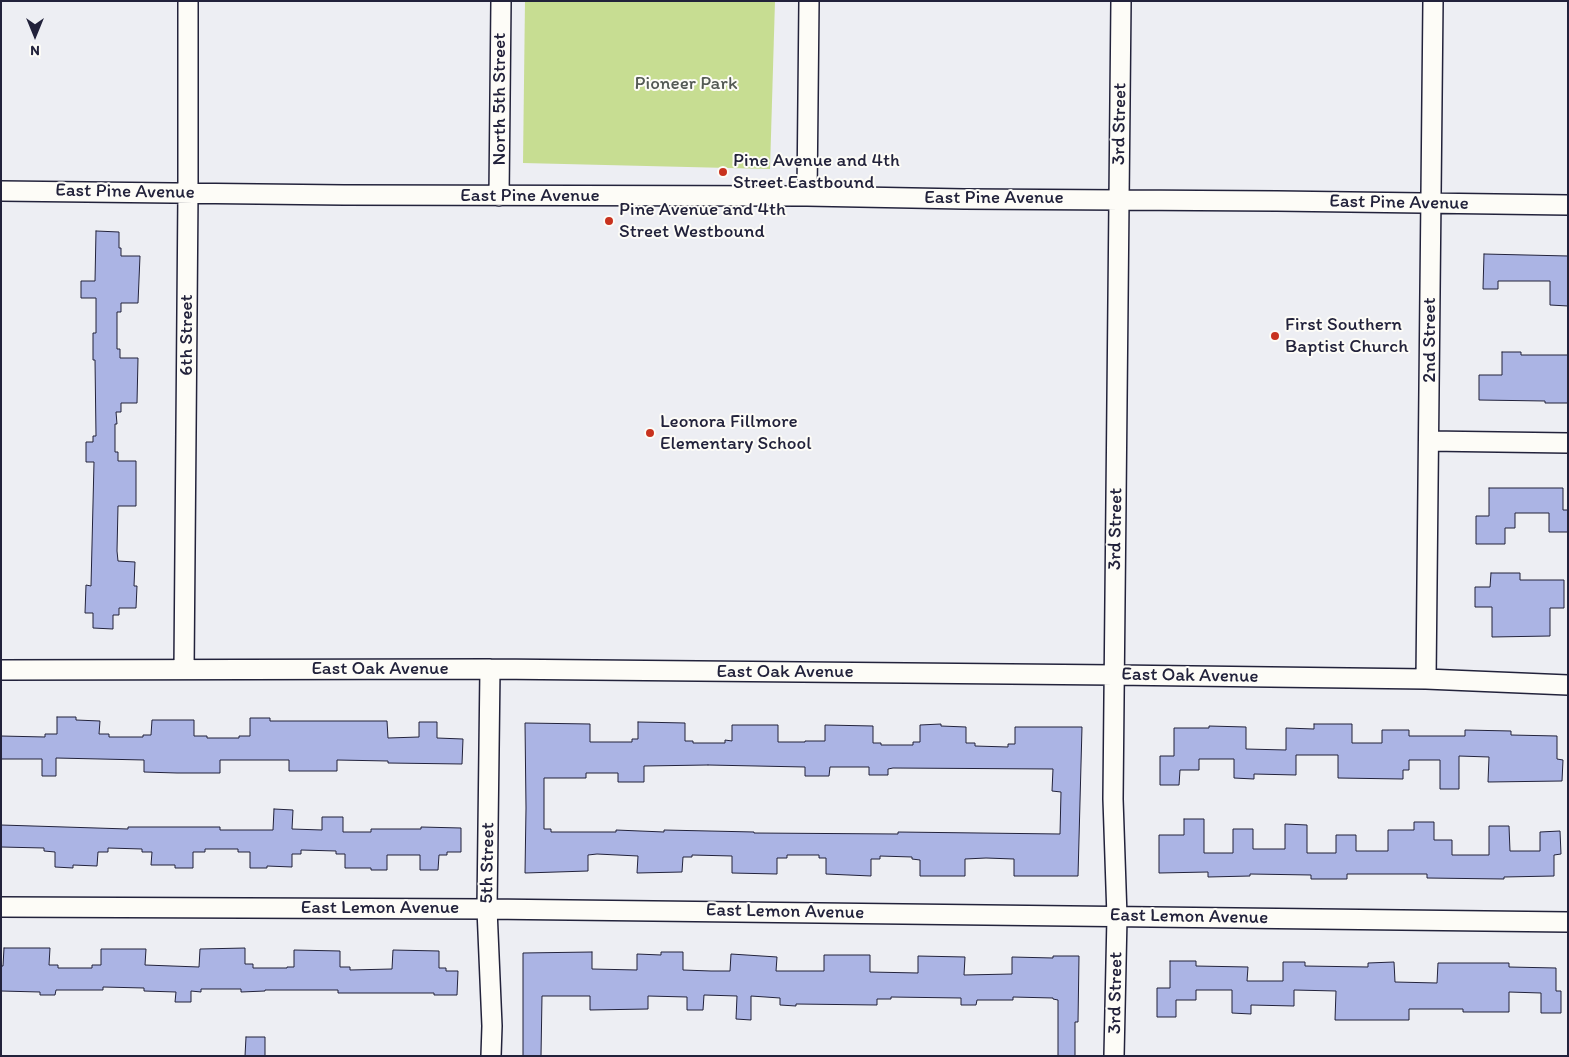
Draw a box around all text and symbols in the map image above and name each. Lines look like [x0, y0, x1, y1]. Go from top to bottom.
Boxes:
north arrow [10, 10, 60, 60]
street label: North 5th Street [489, 33, 511, 165]
text: N [30, 42, 40, 59]
park label: Pioneer Park [634, 73, 738, 95]
street label: 3rd Street [1108, 83, 1132, 165]
place label: Pine Avenue and 4th Street Eastbound [733, 150, 900, 194]
marker: Pine Avenue and 4th Street Eastbound [717, 166, 729, 178]
street label: East Pine Avenue [55, 179, 195, 205]
street label: East Pine Avenue [460, 185, 600, 207]
street label: East Pine Avenue [924, 187, 1064, 209]
street label: East Pine Avenue [1329, 190, 1469, 216]
place label: Pine Avenue and 4th Street Westbound [619, 199, 786, 243]
marker: Pine Avenue and 4th Street Westbound [603, 215, 615, 227]
street label: 6th Street [176, 294, 198, 376]
street label: 2nd Street [1419, 297, 1441, 383]
place label: First Southern Baptist Church [1285, 314, 1408, 358]
marker: First Southern Baptist Church [1269, 330, 1281, 342]
place label: Leonora Fillmore Elementary School [660, 411, 812, 455]
marker: Leonora Fillmore Elementary School [644, 427, 656, 439]
street label: 3rd Street [1104, 488, 1128, 570]
street label: East Oak Avenue [311, 658, 449, 680]
street label: East Oak Avenue [716, 661, 854, 683]
street label: East Oak Avenue [1121, 663, 1259, 689]
street label: 5th Street [476, 822, 500, 904]
street label: East Lemon Avenue [301, 897, 459, 919]
street label: East Lemon Avenue [706, 899, 864, 925]
street label: East Lemon Avenue [1110, 904, 1268, 930]
street label: 3rd Street [1104, 952, 1128, 1034]

